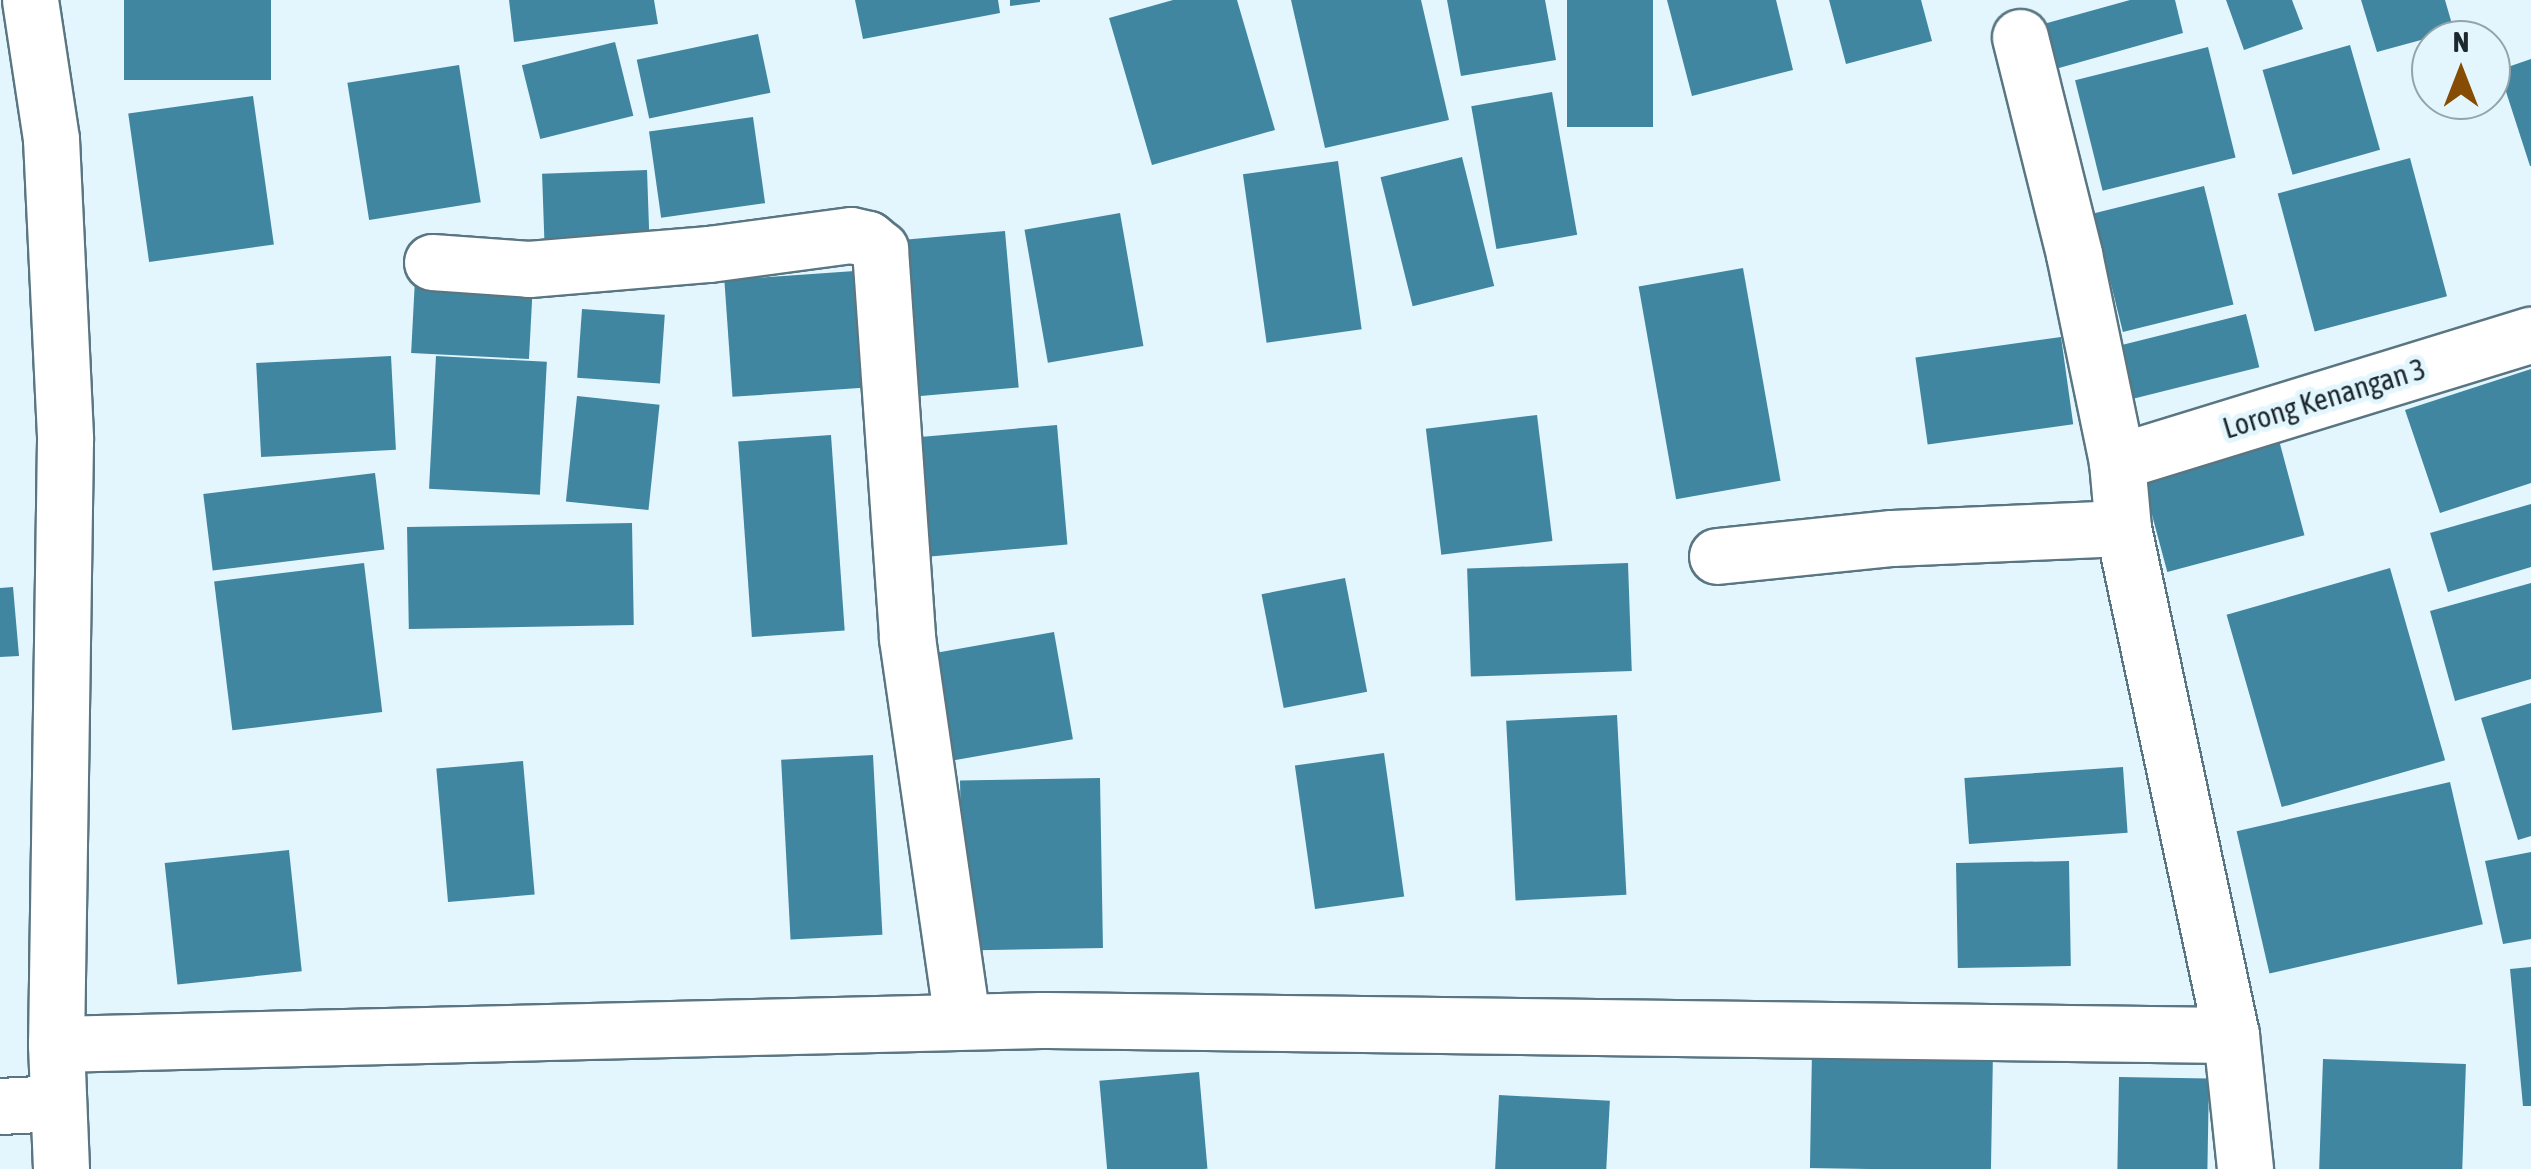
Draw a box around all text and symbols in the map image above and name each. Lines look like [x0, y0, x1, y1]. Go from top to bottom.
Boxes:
north arrow [2411, 20, 2511, 120]
text: N [2453, 26, 2469, 58]
street label: Lorong Kenangan 3 [2218, 350, 2430, 446]

